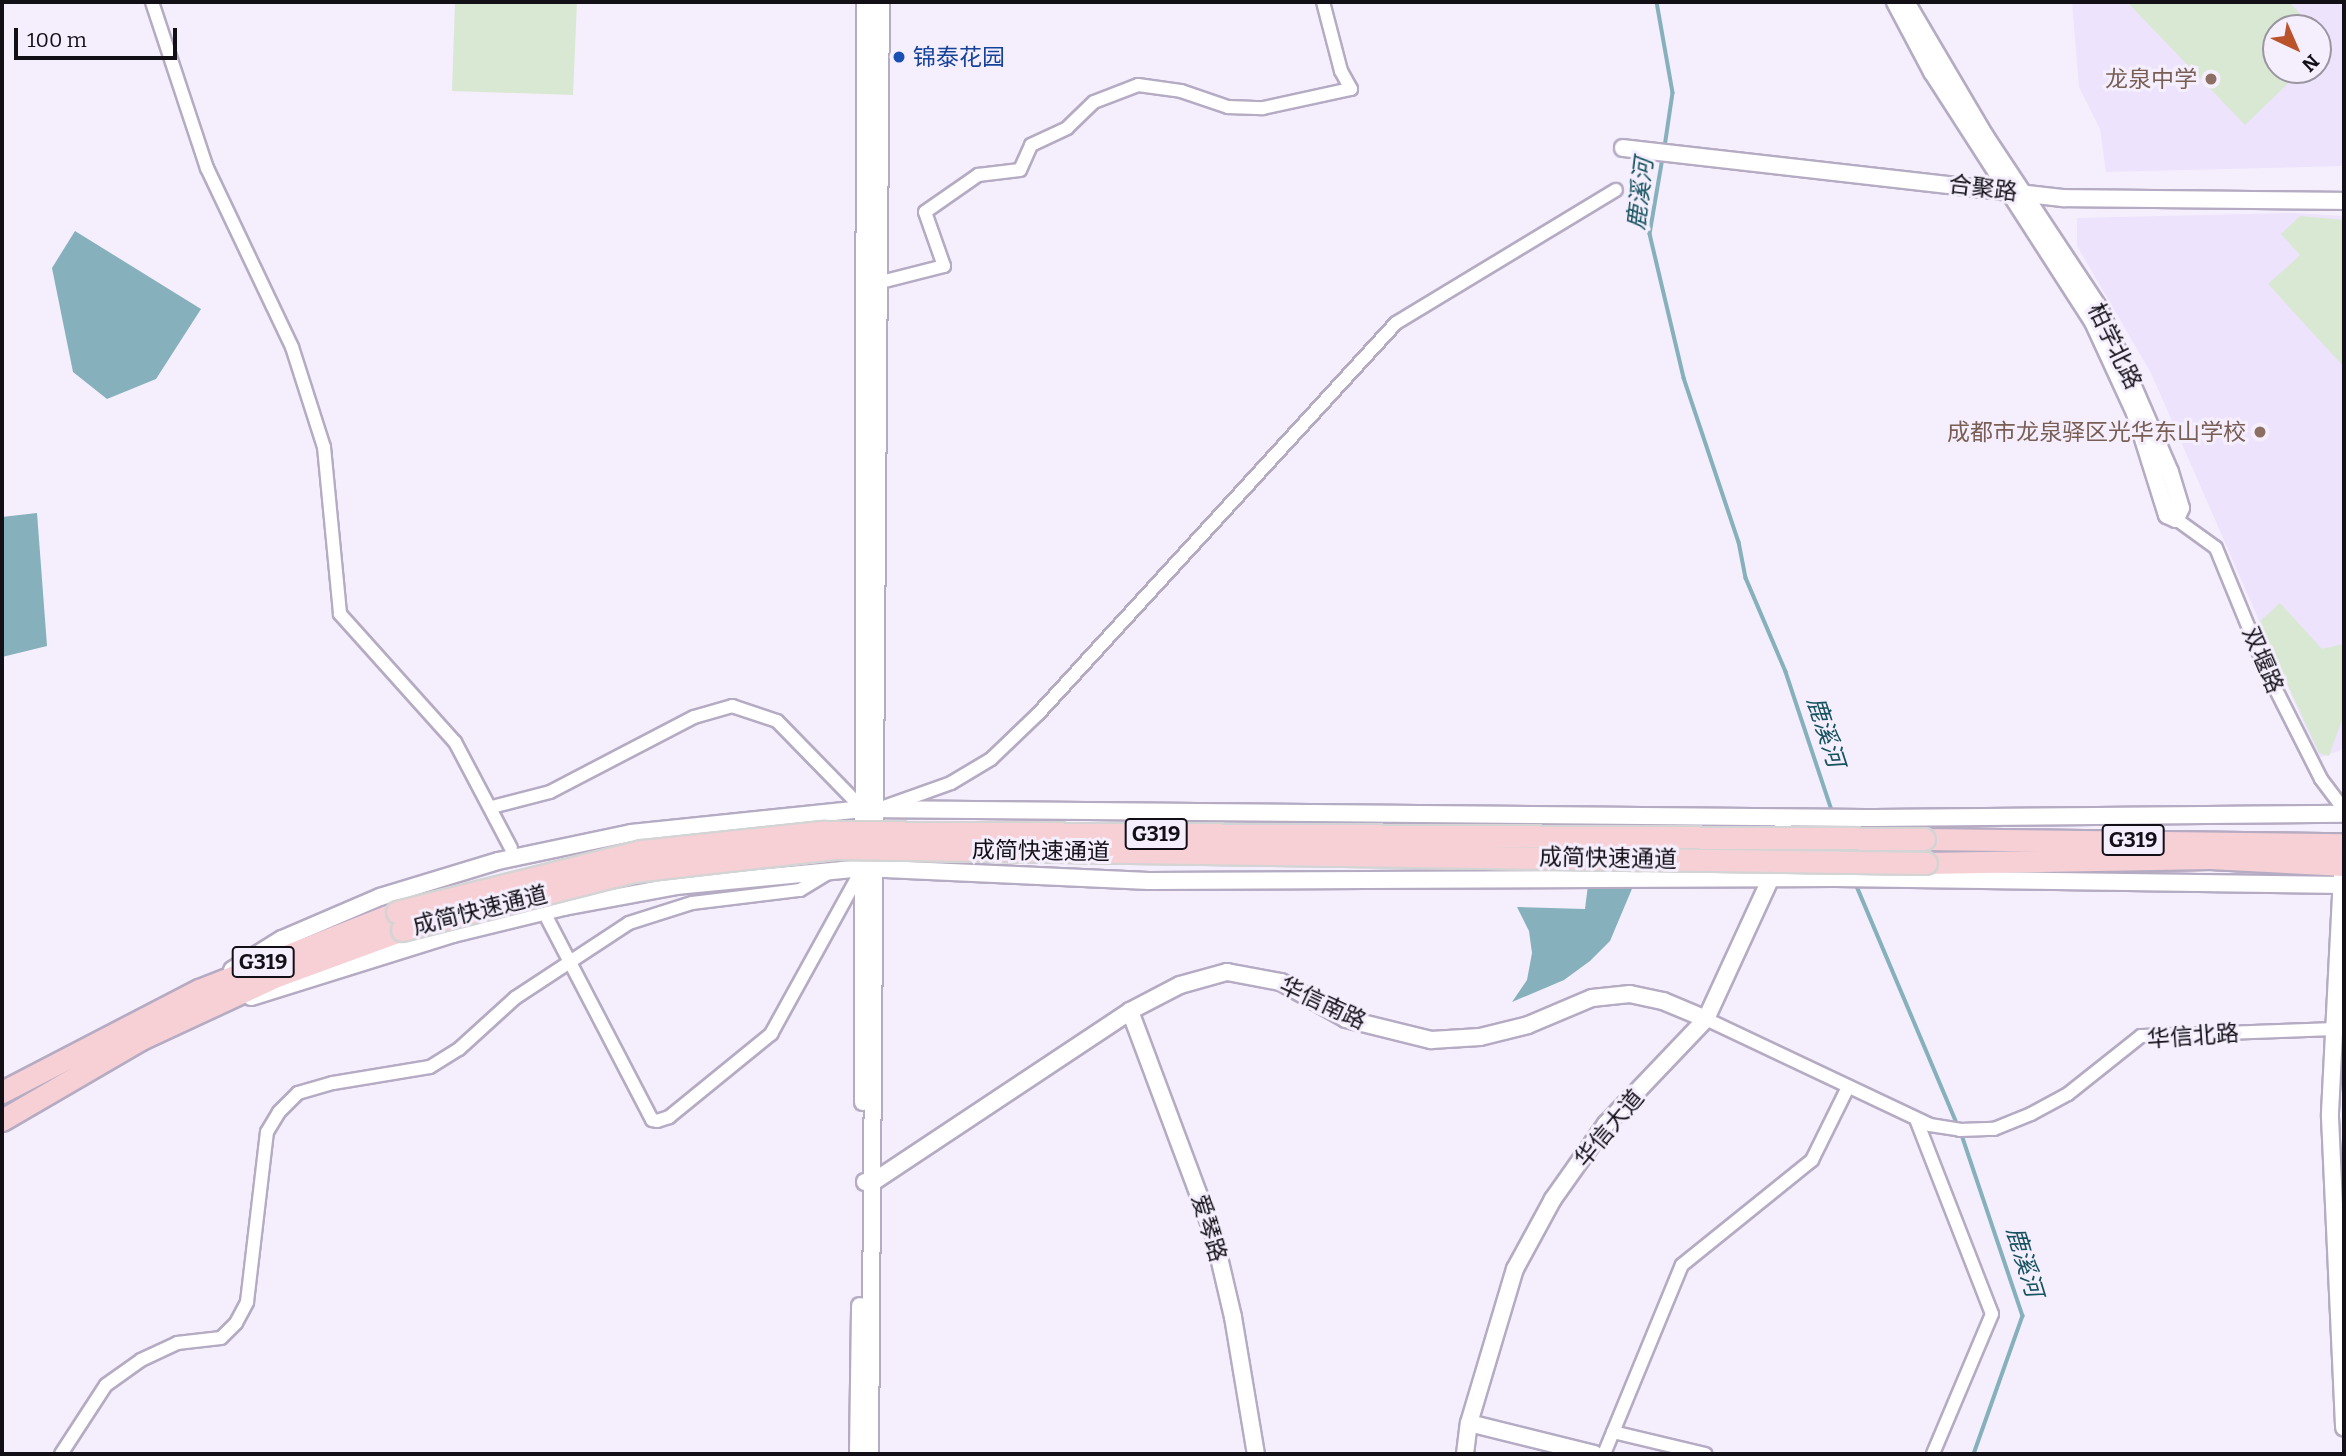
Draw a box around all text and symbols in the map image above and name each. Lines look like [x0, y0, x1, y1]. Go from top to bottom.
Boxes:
scale bar [18, 14, 180, 58]
north arrow [2262, 14, 2332, 84]
text: 100 m [27, 27, 87, 53]
place label: 锦泰花园 [913, 43, 1005, 71]
marker: 锦泰花园 [891, 49, 907, 65]
text: N [2297, 50, 2324, 76]
place label: 龙泉中学 [2105, 65, 2197, 93]
marker: 龙泉中学 [2203, 71, 2219, 87]
water label: 鹿溪河 [1622, 157, 1660, 231]
street label: 合聚路 [1947, 170, 2019, 206]
street label: 柏学北路 [2082, 299, 2148, 393]
place label: 成都市龙泉驿区光华东山学校 [1947, 418, 2246, 446]
marker: 成都市龙泉驿区光华东山学校 [2252, 424, 2268, 440]
street label: 双堰路 [2237, 623, 2289, 697]
water label: 鹿溪河 [1800, 693, 1850, 771]
road number: G319 [1124, 816, 1188, 852]
road number: G319 [2102, 822, 2164, 858]
street label: 成简快速通道 [972, 836, 1110, 866]
street label: 成简快速通道 [1539, 843, 1677, 873]
street label: 成简快速通道 [410, 880, 550, 940]
road number: G319 [232, 944, 294, 979]
street label: 华信南路 [1275, 971, 1371, 1035]
street label: 华信北路 [2146, 1019, 2240, 1053]
street label: 华信大道 [1569, 1084, 1649, 1172]
street label: 爱琴路 [1186, 1191, 1232, 1265]
water label: 鹿溪河 [2000, 1223, 2048, 1301]

